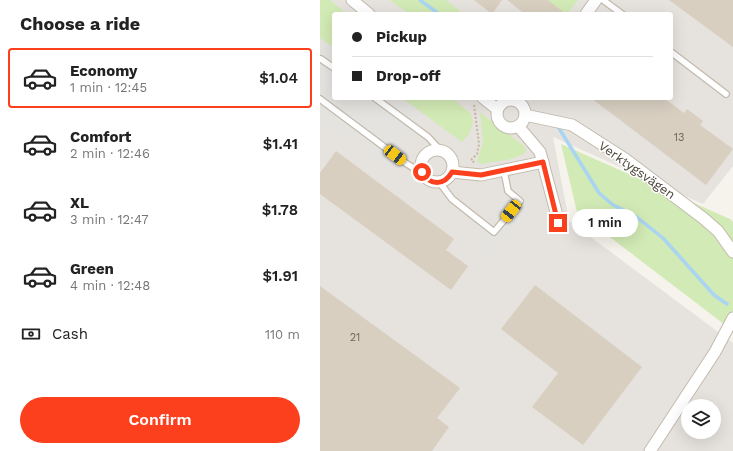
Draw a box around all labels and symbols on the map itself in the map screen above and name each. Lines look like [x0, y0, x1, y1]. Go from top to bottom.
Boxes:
house number: 13 [674, 131, 684, 144]
street label: Verktygsvägen [596, 138, 678, 202]
car [382, 143, 408, 167]
route start [413, 163, 431, 181]
car [499, 198, 523, 224]
callout: 1 min [572, 209, 638, 237]
route end [549, 214, 567, 232]
house number: 21 [350, 331, 360, 344]

